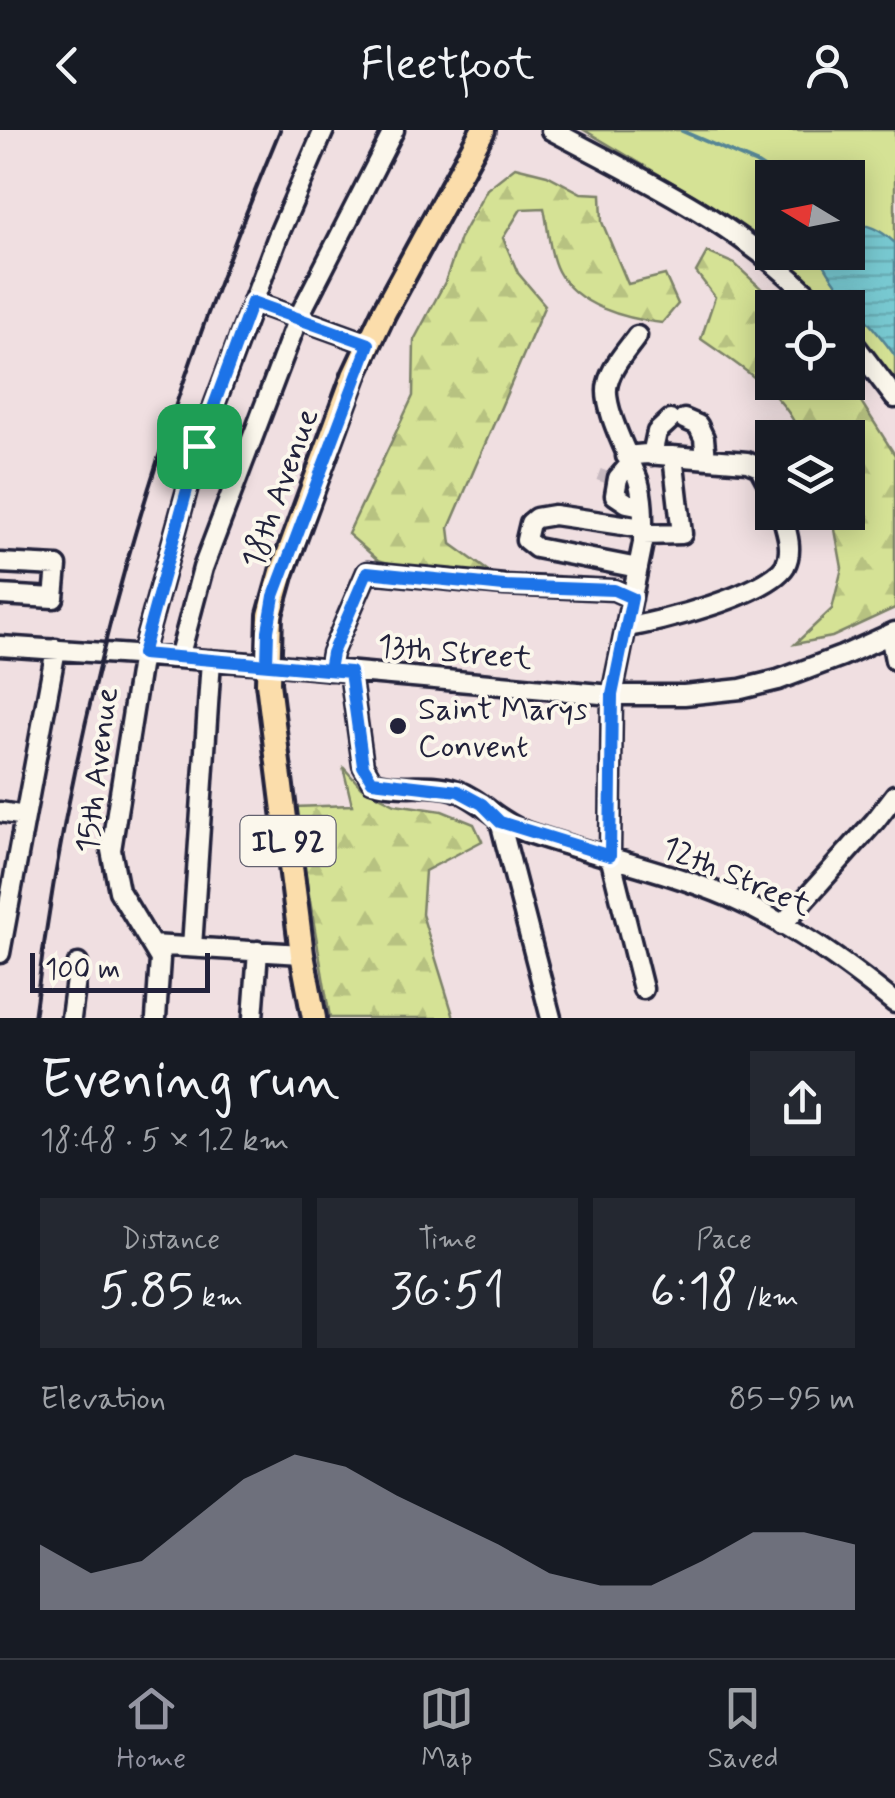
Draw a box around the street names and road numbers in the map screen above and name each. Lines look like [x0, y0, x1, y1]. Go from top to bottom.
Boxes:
street label: 18th Avenue [232, 403, 329, 575]
street label: 13th Street [376, 625, 534, 681]
street label: 15th Avenue [67, 685, 129, 856]
road number: IL 92 [240, 816, 336, 866]
street label: 12th Street [655, 827, 818, 927]

